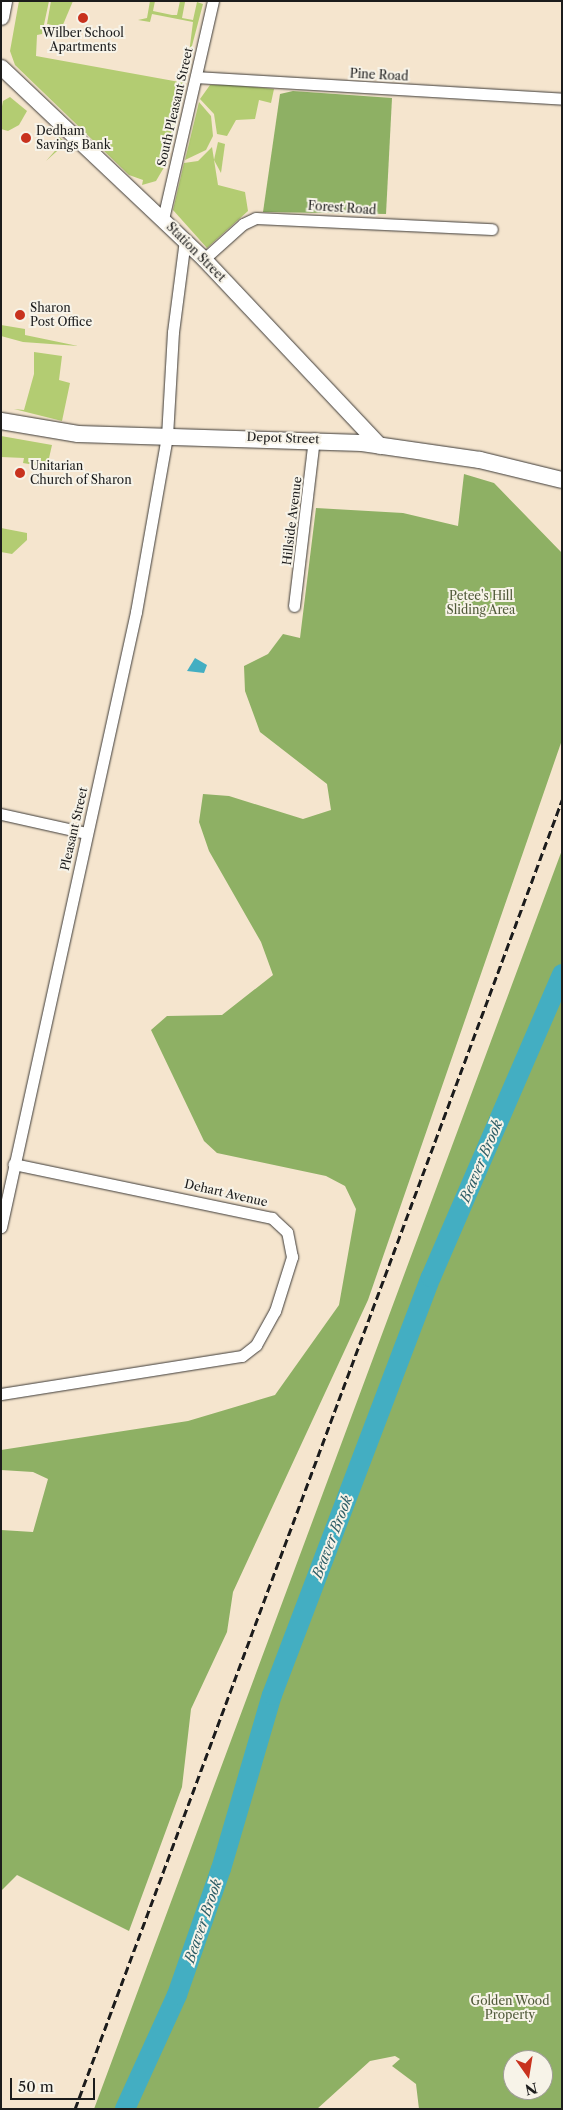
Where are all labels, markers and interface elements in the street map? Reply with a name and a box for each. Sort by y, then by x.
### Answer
marker: Wilber School Apartments [77,12,89,24]
place label: Wilber School Apartments [42,26,124,54]
street label: South Pleasant Street [154,46,196,168]
street label: Pine Road [349,66,409,84]
place label: Dedham Savings Bank [36,124,111,152]
marker: Dedham Savings Bank [20,132,32,144]
street label: Forest Road [307,198,377,218]
street label: Station Street [163,219,229,285]
place label: Sharon Post Office [30,301,92,329]
marker: Sharon Post Office [14,309,26,321]
street label: Depot Street [246,430,320,446]
place label: Unitarian Church of Sharon [30,459,132,487]
marker: Unitarian Church of Sharon [14,467,26,479]
street label: Hillside Avenue [279,476,305,566]
park label: Petee's Hill Sliding Area [446,589,516,617]
street label: Pleasant Street [57,786,91,872]
water label: Beaver Brook [456,1117,506,1205]
street label: Dehart Avenue [183,1176,269,1210]
water label: Beaver Brook [308,1493,356,1581]
water label: Beaver Brook [181,1877,225,1965]
park label: Golden Wood Property [470,1994,550,2022]
north arrow [503,2050,553,2100]
scale bar [12,2068,98,2100]
text: 50 m [18,2077,54,2096]
text: N [523,2079,539,2099]

